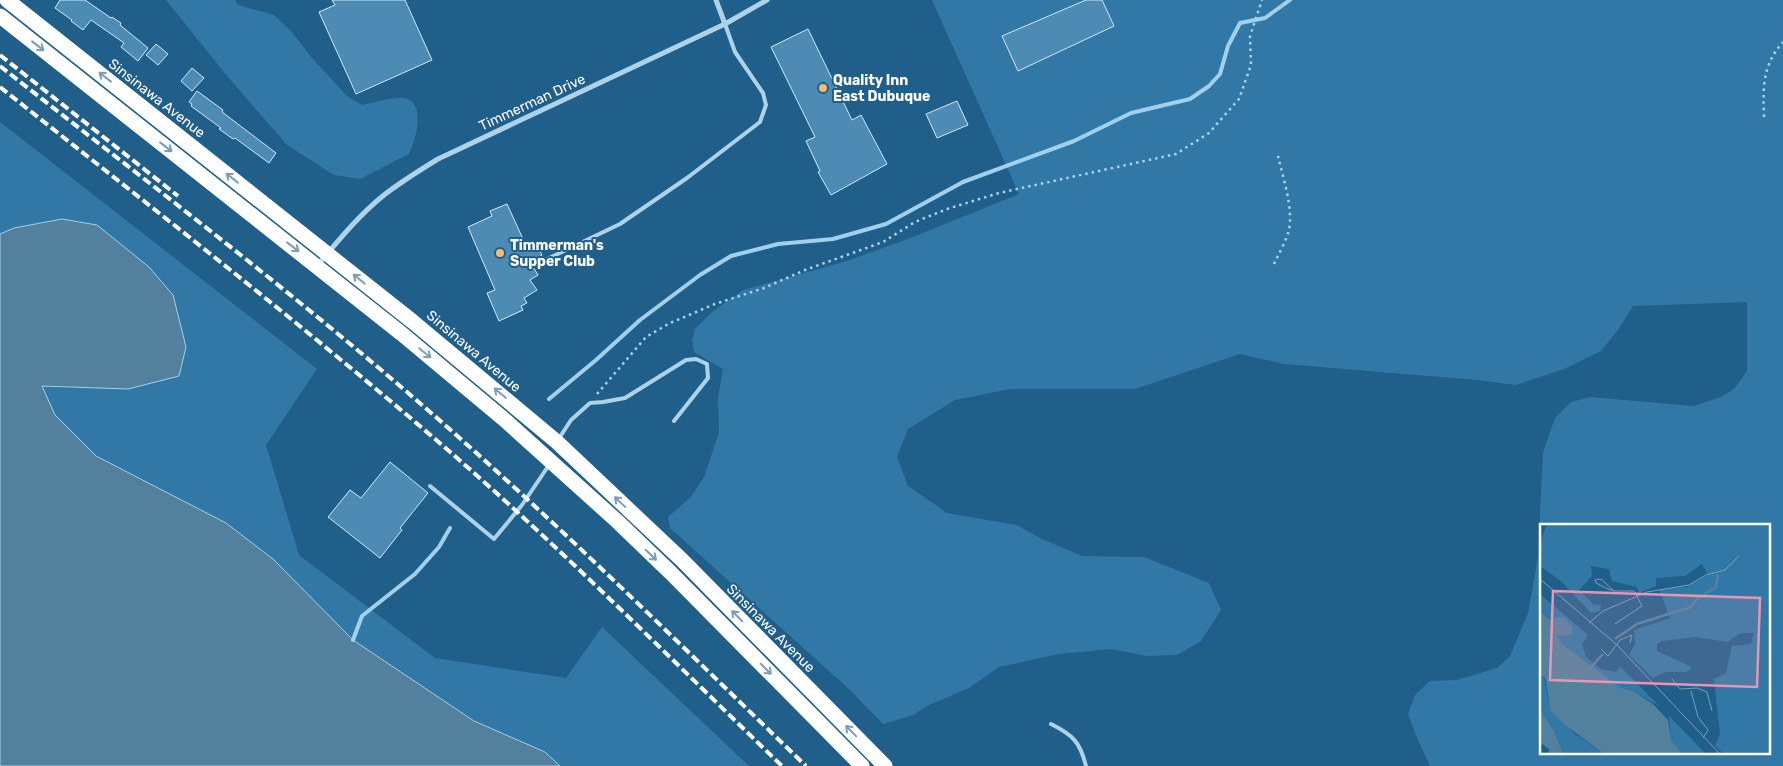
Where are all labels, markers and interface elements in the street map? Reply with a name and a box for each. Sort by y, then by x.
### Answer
one-way arrow [31,40,44,51]
street label: Sinsinawa Avenue [105,55,209,142]
street label: Timmerman Drive [476,70,588,135]
one-way arrow [98,72,112,82]
place label: Quality Inn East Dubuque [833,72,930,105]
marker: Quality Inn East Dubuque [817,82,829,94]
one-way arrow [159,141,172,152]
one-way arrow [226,172,239,183]
place label: Timmerman's Supper Club [510,237,604,270]
one-way arrow [286,242,299,253]
marker: Timmerman's Supper Club [494,247,506,259]
one-way arrow [353,273,366,284]
street label: Sinsinawa Avenue [423,307,525,396]
one-way arrow [419,348,432,359]
one-way arrow [493,388,506,399]
one-way arrow [614,496,627,508]
inset map [1540,524,1770,754]
one-way arrow [645,548,657,560]
street label: Sinsinawa Avenue [723,581,819,676]
one-way arrow [731,609,743,622]
one-way arrow [760,663,773,675]
one-way arrow [845,725,857,737]

